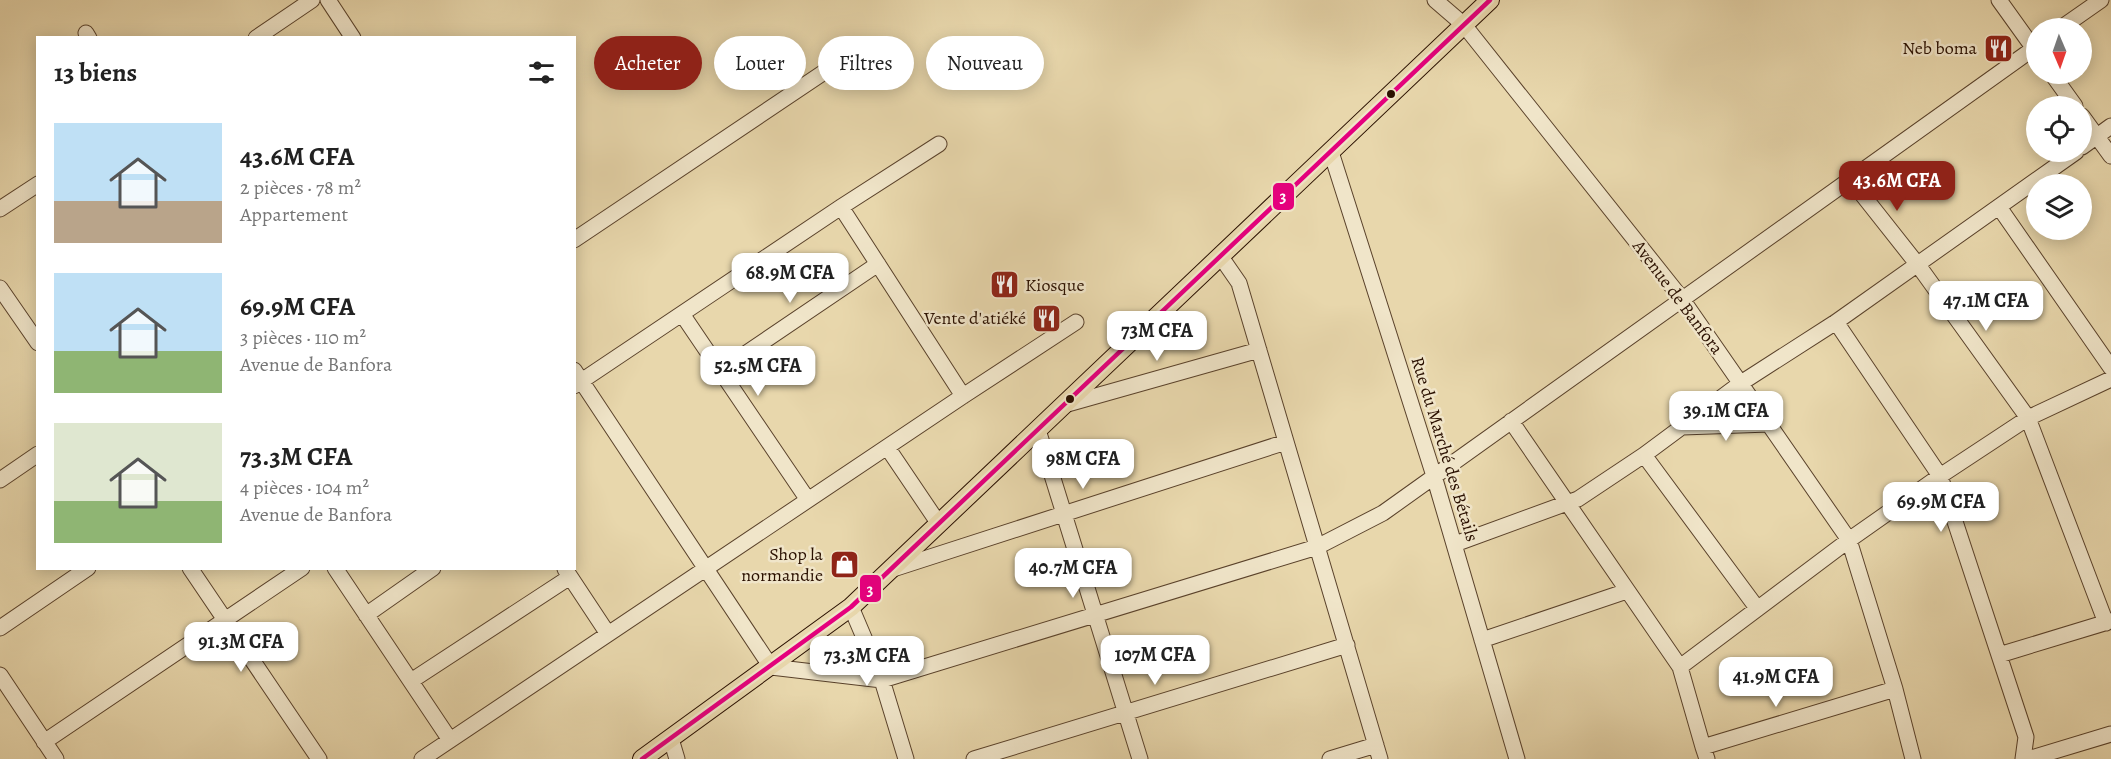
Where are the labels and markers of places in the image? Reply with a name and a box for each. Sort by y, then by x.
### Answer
restaurant icon: Neb boma [1982,32,2014,64]
place label: Neb boma [1902,36,1978,60]
unlabelled marker [1385,88,1397,100]
pin: 43.6M CFA [1828,161,1966,212]
pin: 68.9M CFA [721,253,859,304]
restaurant icon: Kiosque [988,269,1020,301]
place label: Kiosque [1025,273,1085,297]
pin: 47.1M CFA [1917,281,2055,332]
restaurant icon: Vente d'atiéké [1031,302,1063,334]
place label: Vente d'atiéké [923,306,1026,330]
pin: 73M CFA [1102,311,1212,362]
pin: 52.5M CFA [689,346,827,397]
pin: 39.1M CFA [1657,391,1795,442]
unlabelled marker [1064,393,1076,405]
pin: 98M CFA [1028,439,1138,490]
pin: 69.9M CFA [1872,482,2010,533]
place label: Shop la normandie [741,542,824,587]
shop icon: Shop la normandie [828,548,860,580]
pin: 40.7M CFA [1004,548,1142,599]
pin: 91.3M CFA [172,622,310,673]
pin: 107M CFA [1093,635,1217,686]
pin: 73.3M CFA [798,636,936,687]
pin: 41.9M CFA [1707,657,1845,708]

